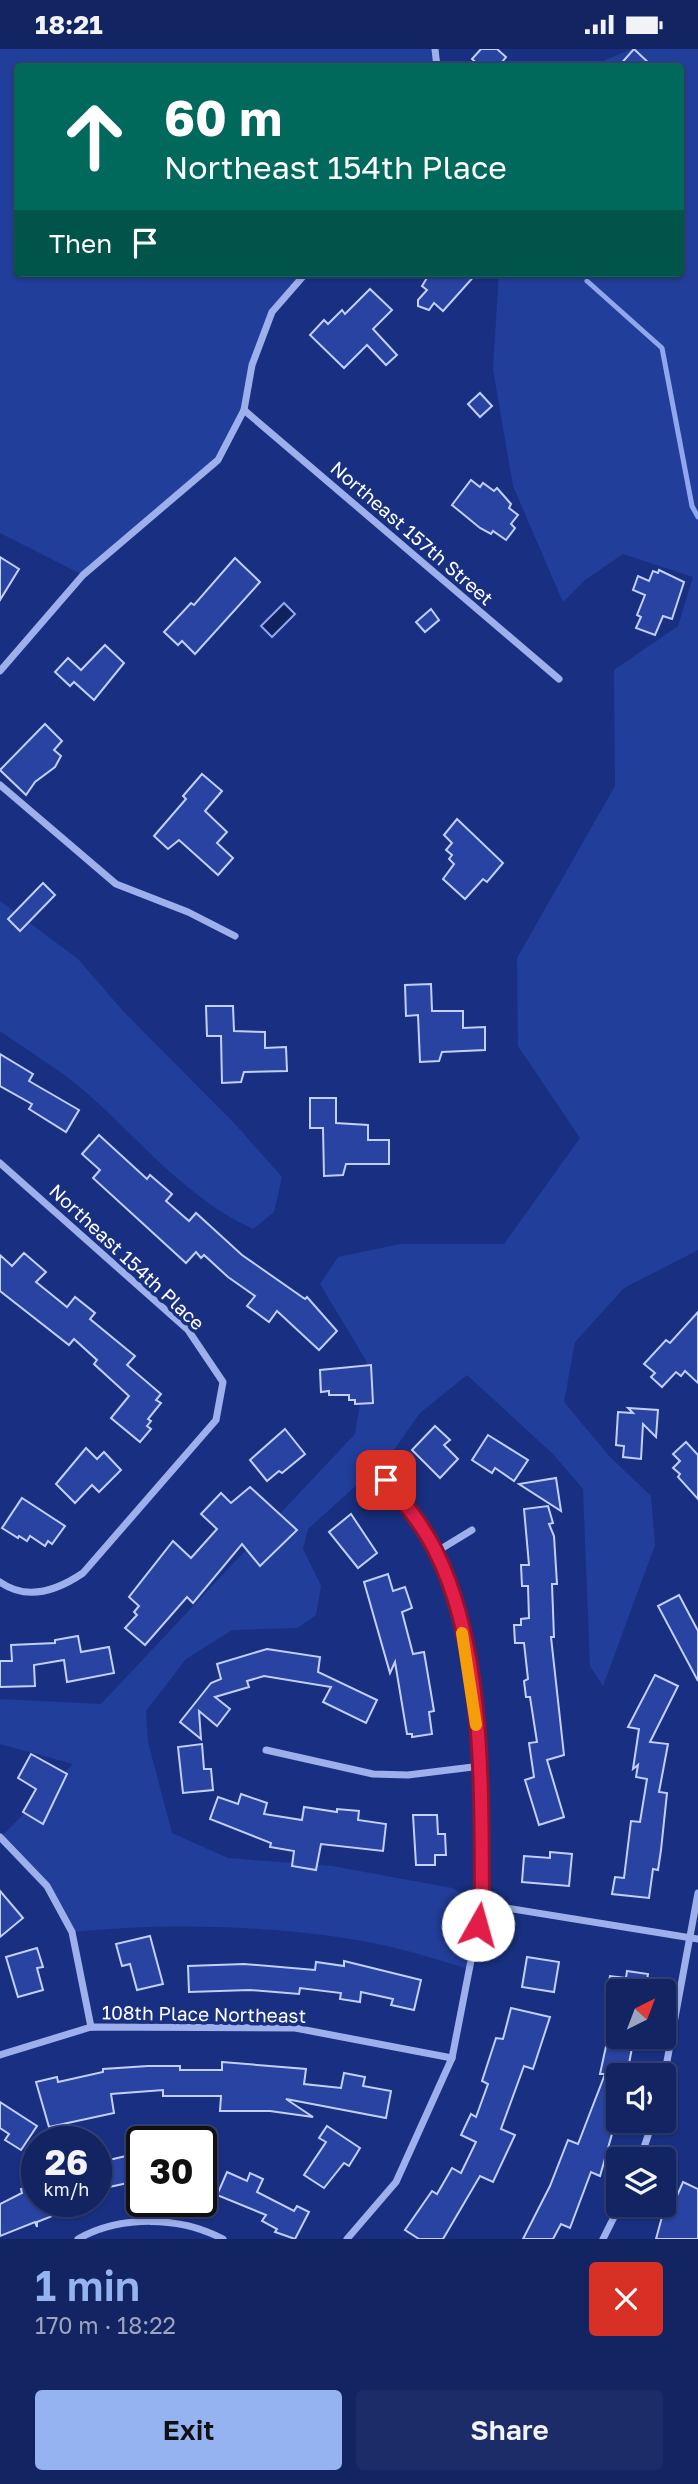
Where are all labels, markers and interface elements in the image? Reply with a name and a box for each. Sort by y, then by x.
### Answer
text: 18:21 [35,9,103,40]
text: 60 m [164,88,282,147]
icon: ahead [49,91,140,182]
text: Northeast 154th Place [164,148,507,186]
icon: arrive [126,224,164,262]
text: Then [49,228,112,259]
street label: Northeast 157th Street [326,456,498,609]
street label: Northeast 154th Place [45,1179,210,1334]
pin [356,1450,416,1510]
icon: arrive [367,1461,405,1499]
position arrow [441,1888,515,1962]
north arrow [606,1979,676,2049]
map controls [606,1979,676,2217]
street label: 108th Place Northeast [102,2000,306,2027]
button: sound [606,2063,676,2133]
speed limit sign: 30 [126,2126,217,2217]
text: 26 [45,2141,88,2183]
button: layers [606,2147,676,2217]
text: km/h [44,2178,89,2200]
text: 1 min [35,2260,140,2310]
button: close [589,2262,663,2336]
text: 170 m · 18:22 [35,2311,176,2339]
button: Exit [35,2390,342,2470]
button: Share [356,2390,663,2470]

